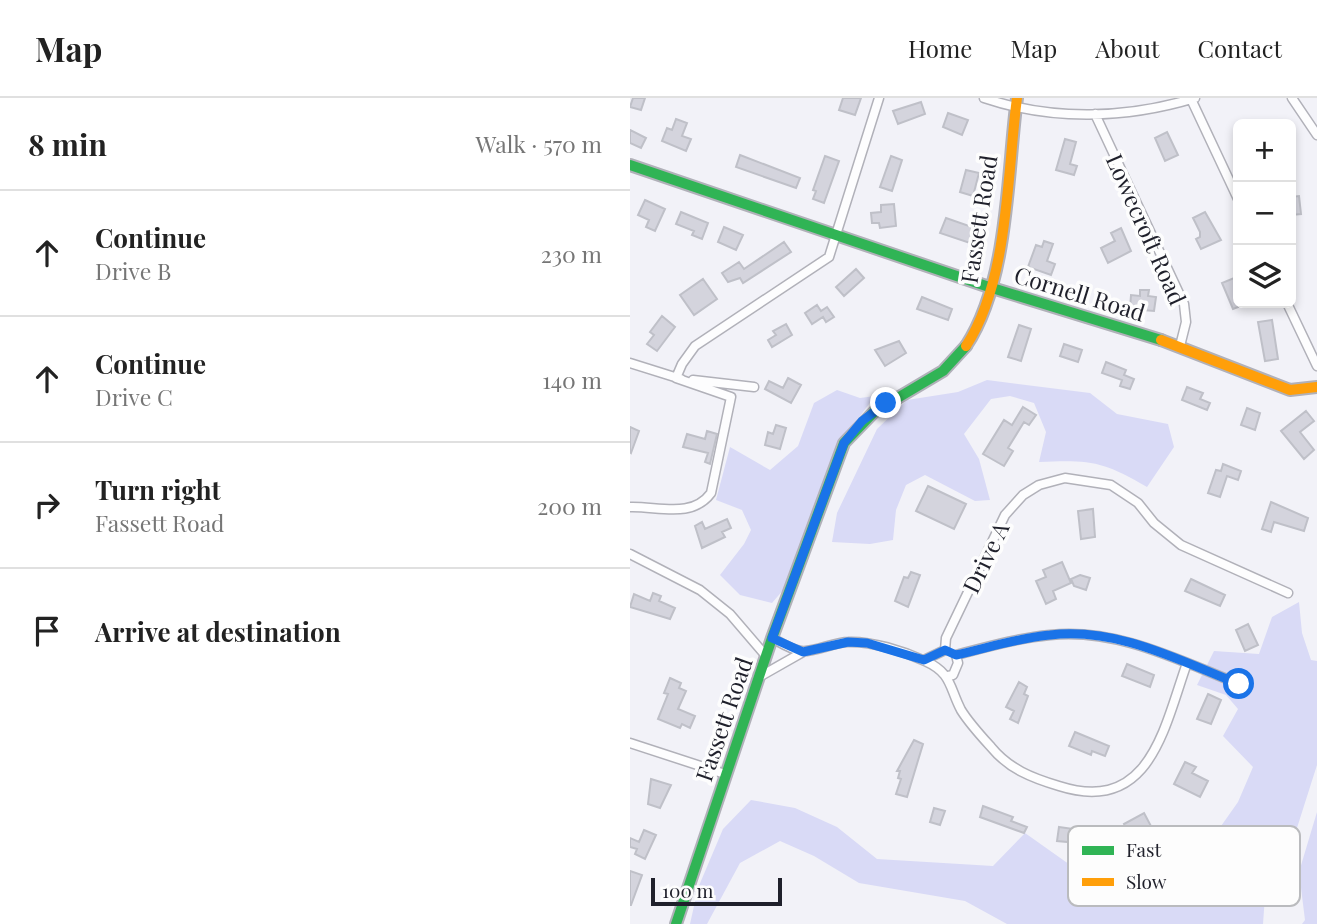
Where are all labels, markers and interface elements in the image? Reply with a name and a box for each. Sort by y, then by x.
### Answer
text: Map [35,26,102,70]
text: Home [908,32,972,64]
text: Map [1010,32,1057,64]
text: About [1095,32,1159,64]
text: Contact [1197,32,1282,64]
map controls [1233,119,1296,308]
button: + [1233,119,1296,182]
text: 8 min [28,124,107,164]
text: Walk · 570 m [476,128,602,159]
street label: Lowecroft Road [1100,149,1194,309]
street label: Fassett Road [953,153,1003,285]
button: − [1233,182,1296,245]
text: Continue [95,220,206,255]
icon: ahead [28,234,66,272]
text: 230 m [541,238,602,269]
button: layers [1233,245,1296,308]
text: Drive B [95,255,171,286]
street label: Cornell Road [1011,258,1149,328]
text: Continue [95,346,206,381]
icon: ahead [28,360,66,398]
text: 140 m [542,364,602,395]
text: Drive C [95,381,173,412]
route end [870,387,901,418]
text: Turn right [95,472,221,507]
icon: right [28,486,66,524]
text: 200 m [537,490,602,521]
text: Fassett Road [95,507,224,538]
street label: Drive A [954,516,1016,598]
icon: arrive [28,612,66,650]
text: Arrive at destination [95,614,341,649]
street label: Fassett Road [687,653,759,785]
route start [1223,668,1254,699]
legend [1068,826,1300,906]
text: Fast [1126,836,1162,862]
text: Slow [1126,868,1167,894]
scale bar [651,875,782,907]
text: 100 m [662,877,713,903]

